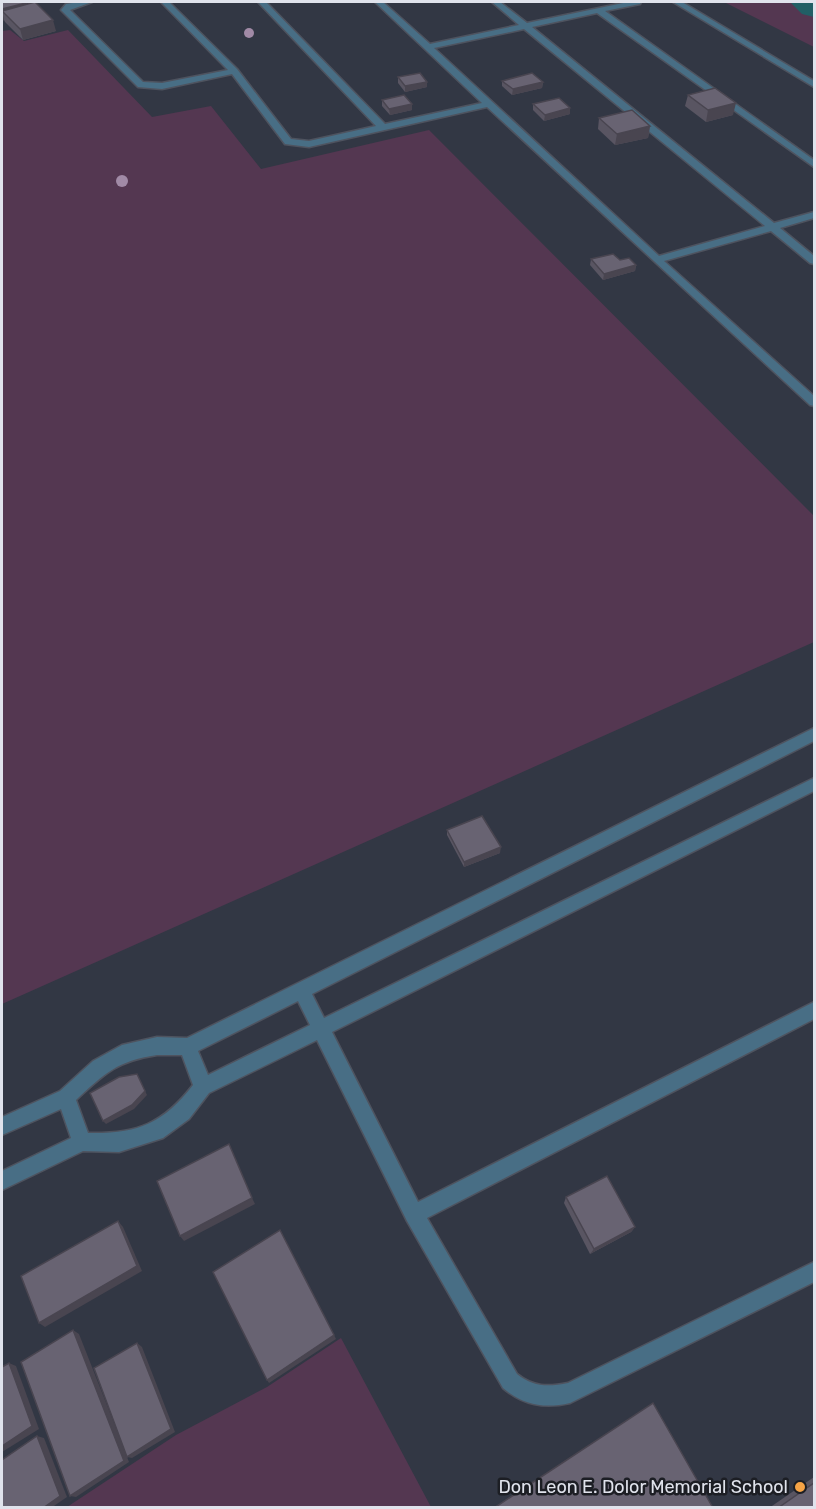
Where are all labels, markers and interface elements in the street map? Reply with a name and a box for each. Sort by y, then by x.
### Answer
place label: Don Leon E. Dolor Memorial School [498,1476,788,1498]
marker: Don Leon E. Dolor Memorial School [793,1480,807,1494]

